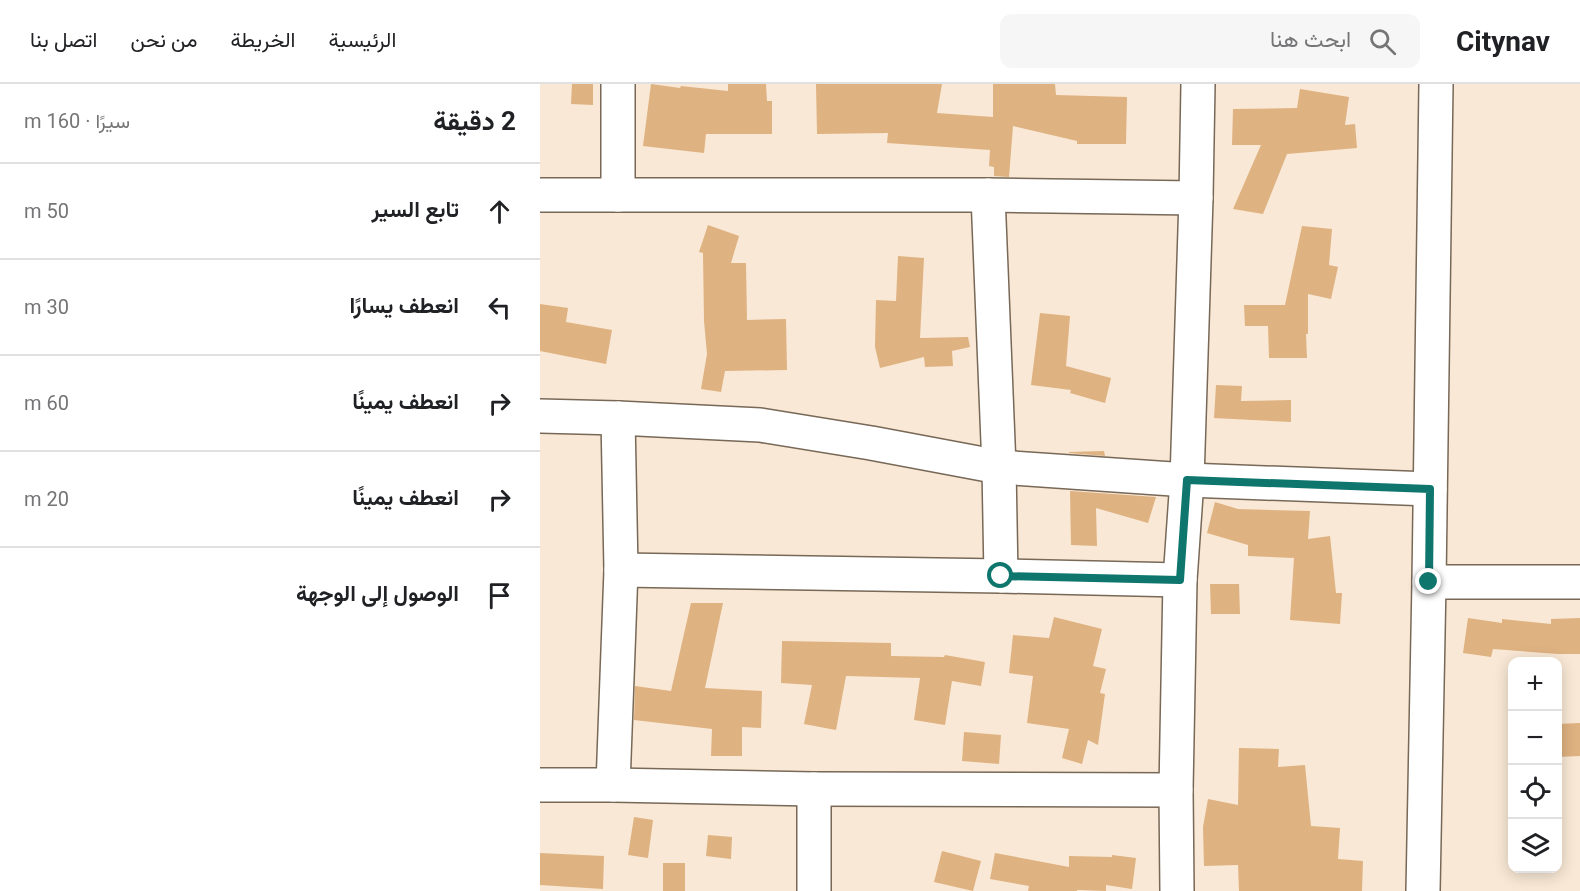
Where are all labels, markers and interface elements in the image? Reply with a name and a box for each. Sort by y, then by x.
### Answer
search box [1000,14,1420,68]
icon: search [1366,25,1399,58]
text: Citynav [1456,25,1550,58]
text: ابحث هنا [1270,27,1351,52]
text: اتصل بنا [30,28,97,52]
text: من نحن [130,28,197,52]
text: الخريطة [230,28,295,52]
text: الرئيسية [328,28,396,52]
text: 2 دقيقة [433,106,516,136]
text: سيرًا · 160 m [24,109,130,133]
icon: ahead [483,195,516,228]
text: تابع السير [371,197,459,222]
text: 50 m [24,199,69,223]
icon: left [483,291,516,324]
text: انعطف يسارًا [349,293,459,318]
text: 30 m [24,295,69,319]
icon: right [483,387,516,420]
text: انعطف يمينًا [352,389,459,414]
text: 60 m [24,391,69,415]
icon: right [483,483,516,516]
text: انعطف يمينًا [352,485,459,510]
text: 20 m [24,487,69,511]
route start [987,562,1013,588]
route end [1415,568,1441,594]
icon: arrive [483,579,516,612]
text: الوصول إلى الوجهة [296,581,459,606]
map controls [1508,657,1562,873]
button: + [1508,657,1562,711]
button: − [1508,711,1562,765]
button: locate [1508,765,1562,819]
button: layers [1508,819,1562,873]

